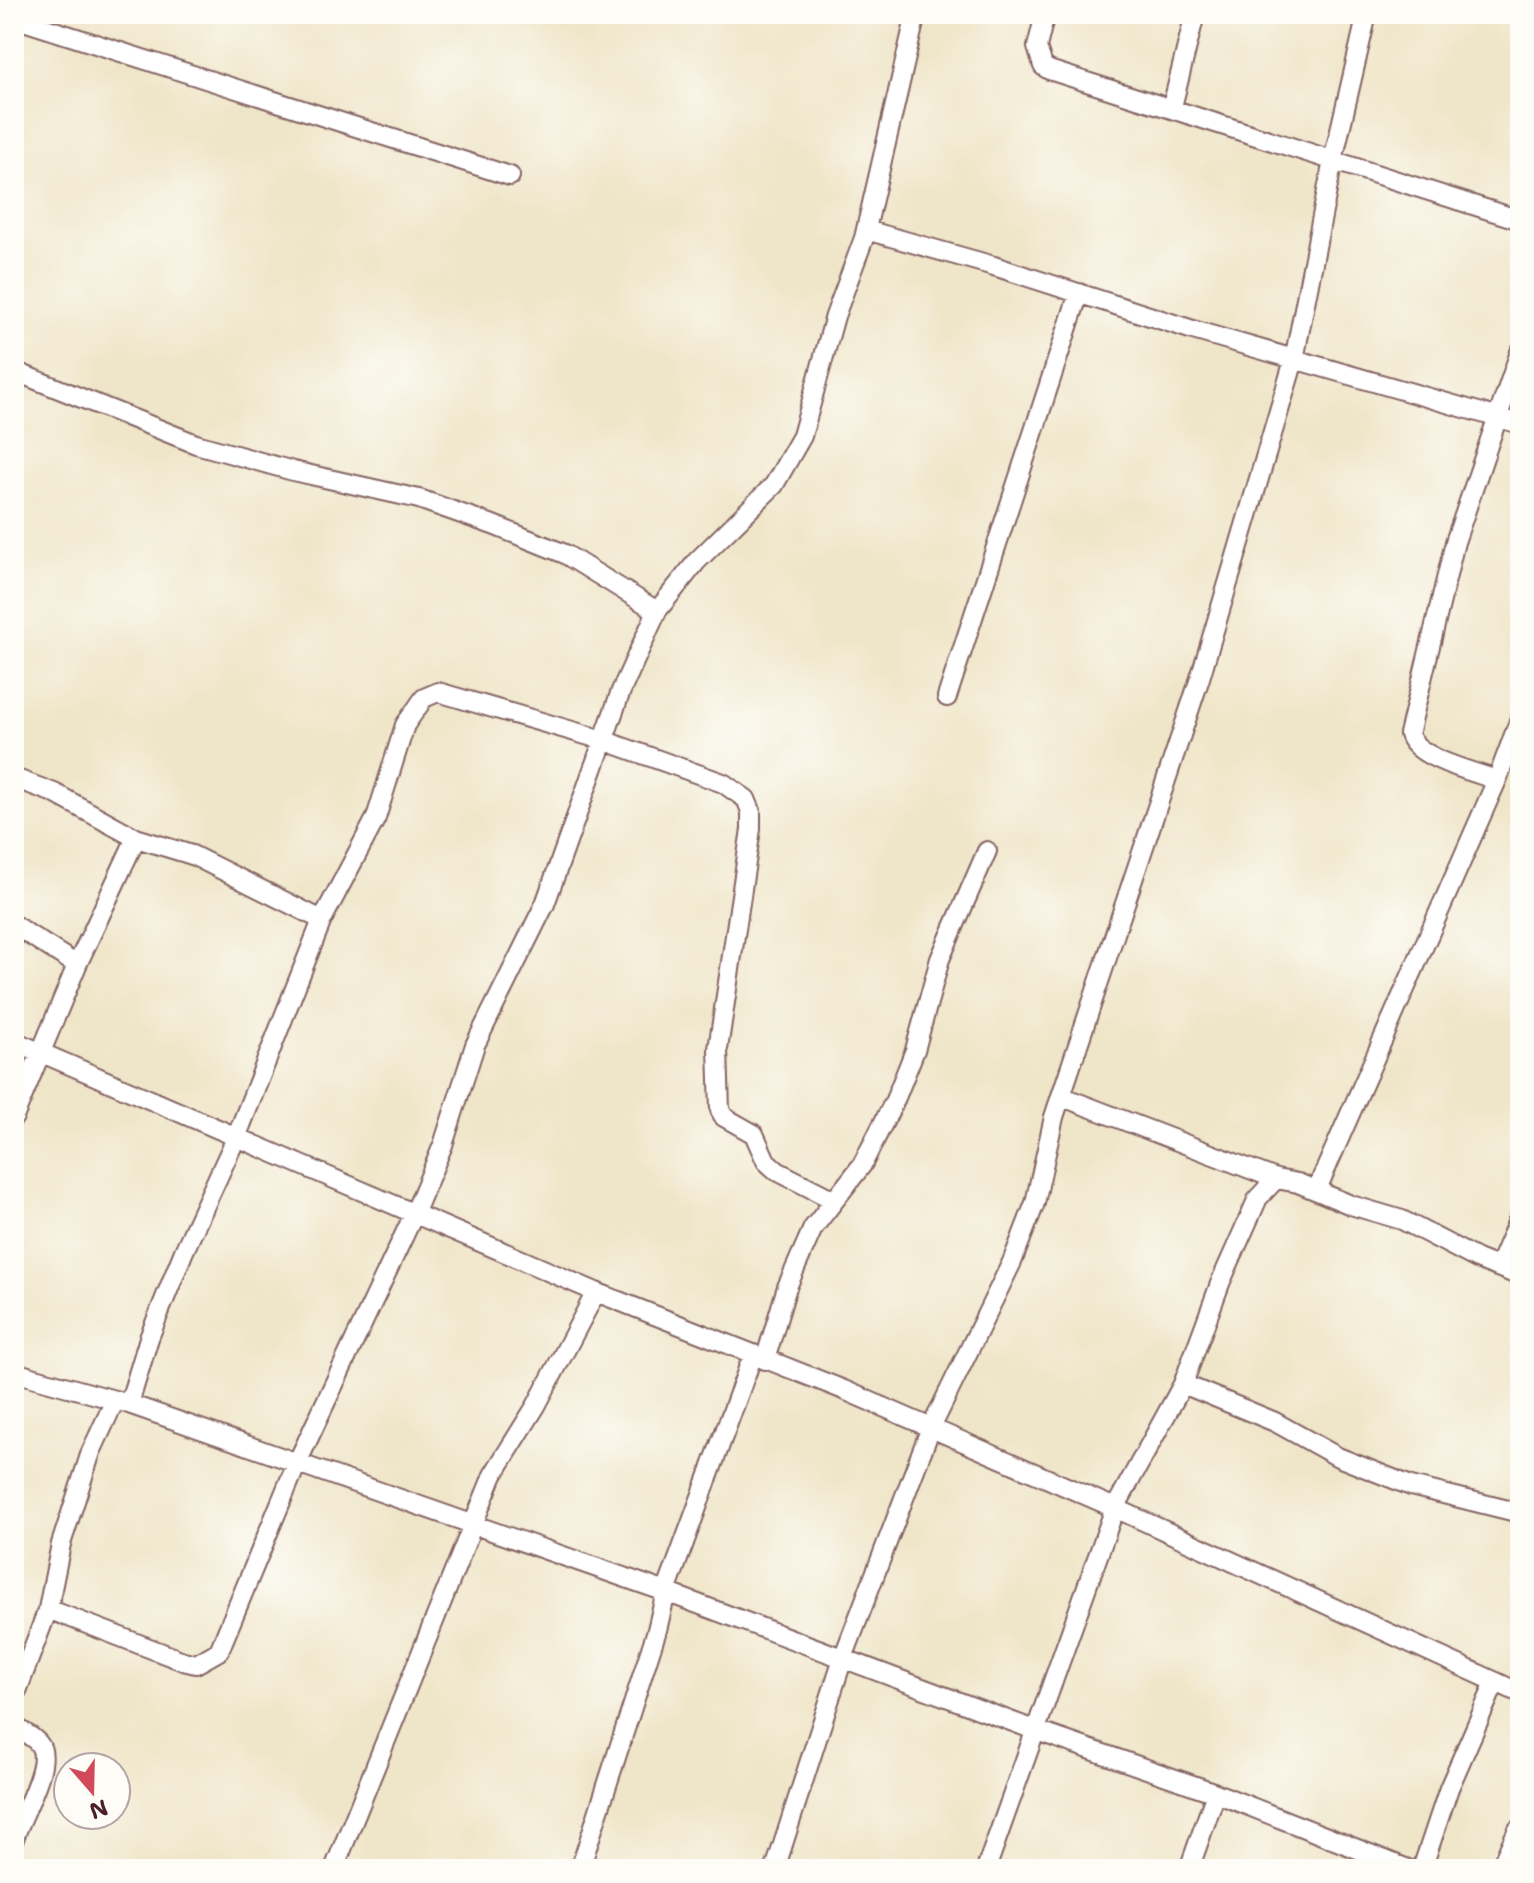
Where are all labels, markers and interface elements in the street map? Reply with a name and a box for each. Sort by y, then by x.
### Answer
north arrow [52,1751,132,1831]
text: N [86,1793,112,1826]

